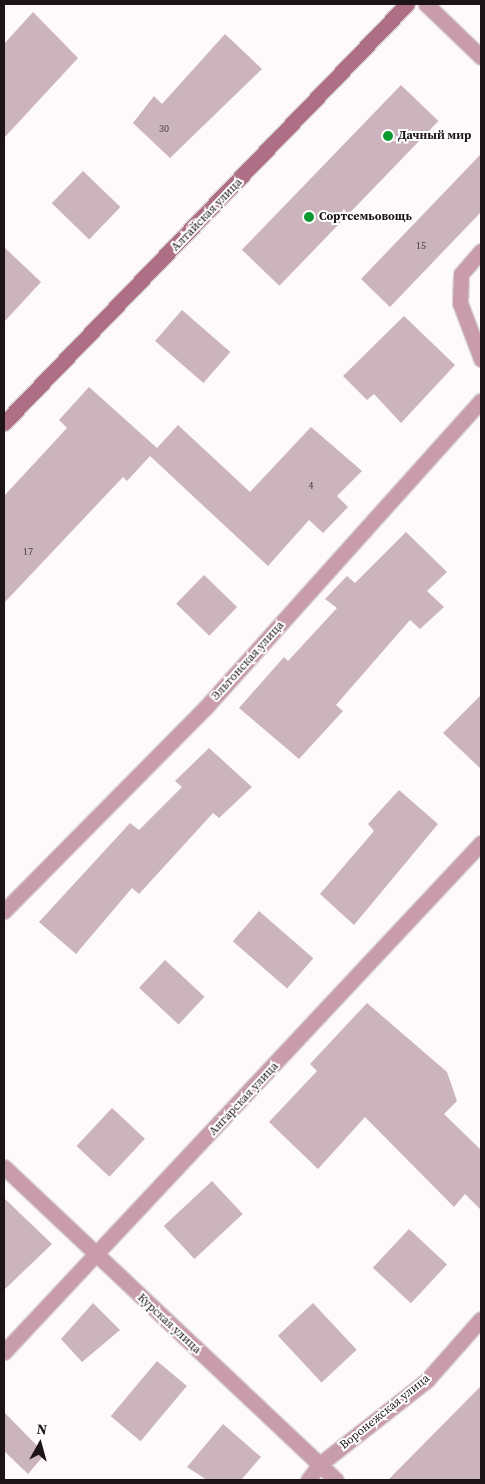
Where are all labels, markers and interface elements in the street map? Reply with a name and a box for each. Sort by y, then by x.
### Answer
house number: 30 [159,123,169,135]
place label: Дачный мир [398,129,471,143]
marker: Дачный мир [382,130,394,142]
street label: Алтайская улица [168,175,246,255]
place label: Сортсемьовощь [319,210,412,224]
marker: Сортсемьовощь [303,211,315,223]
house number: 15 [416,240,426,252]
house number: 4 [309,480,313,492]
house number: 17 [23,546,33,558]
street label: Эльтонская улица [209,619,287,703]
street label: Ангарская улица [206,1059,282,1139]
street label: Курская улица [134,1291,204,1357]
street label: Воронежская улица [337,1371,433,1453]
north arrow [15,1419,65,1469]
text: N [36,1419,48,1440]

